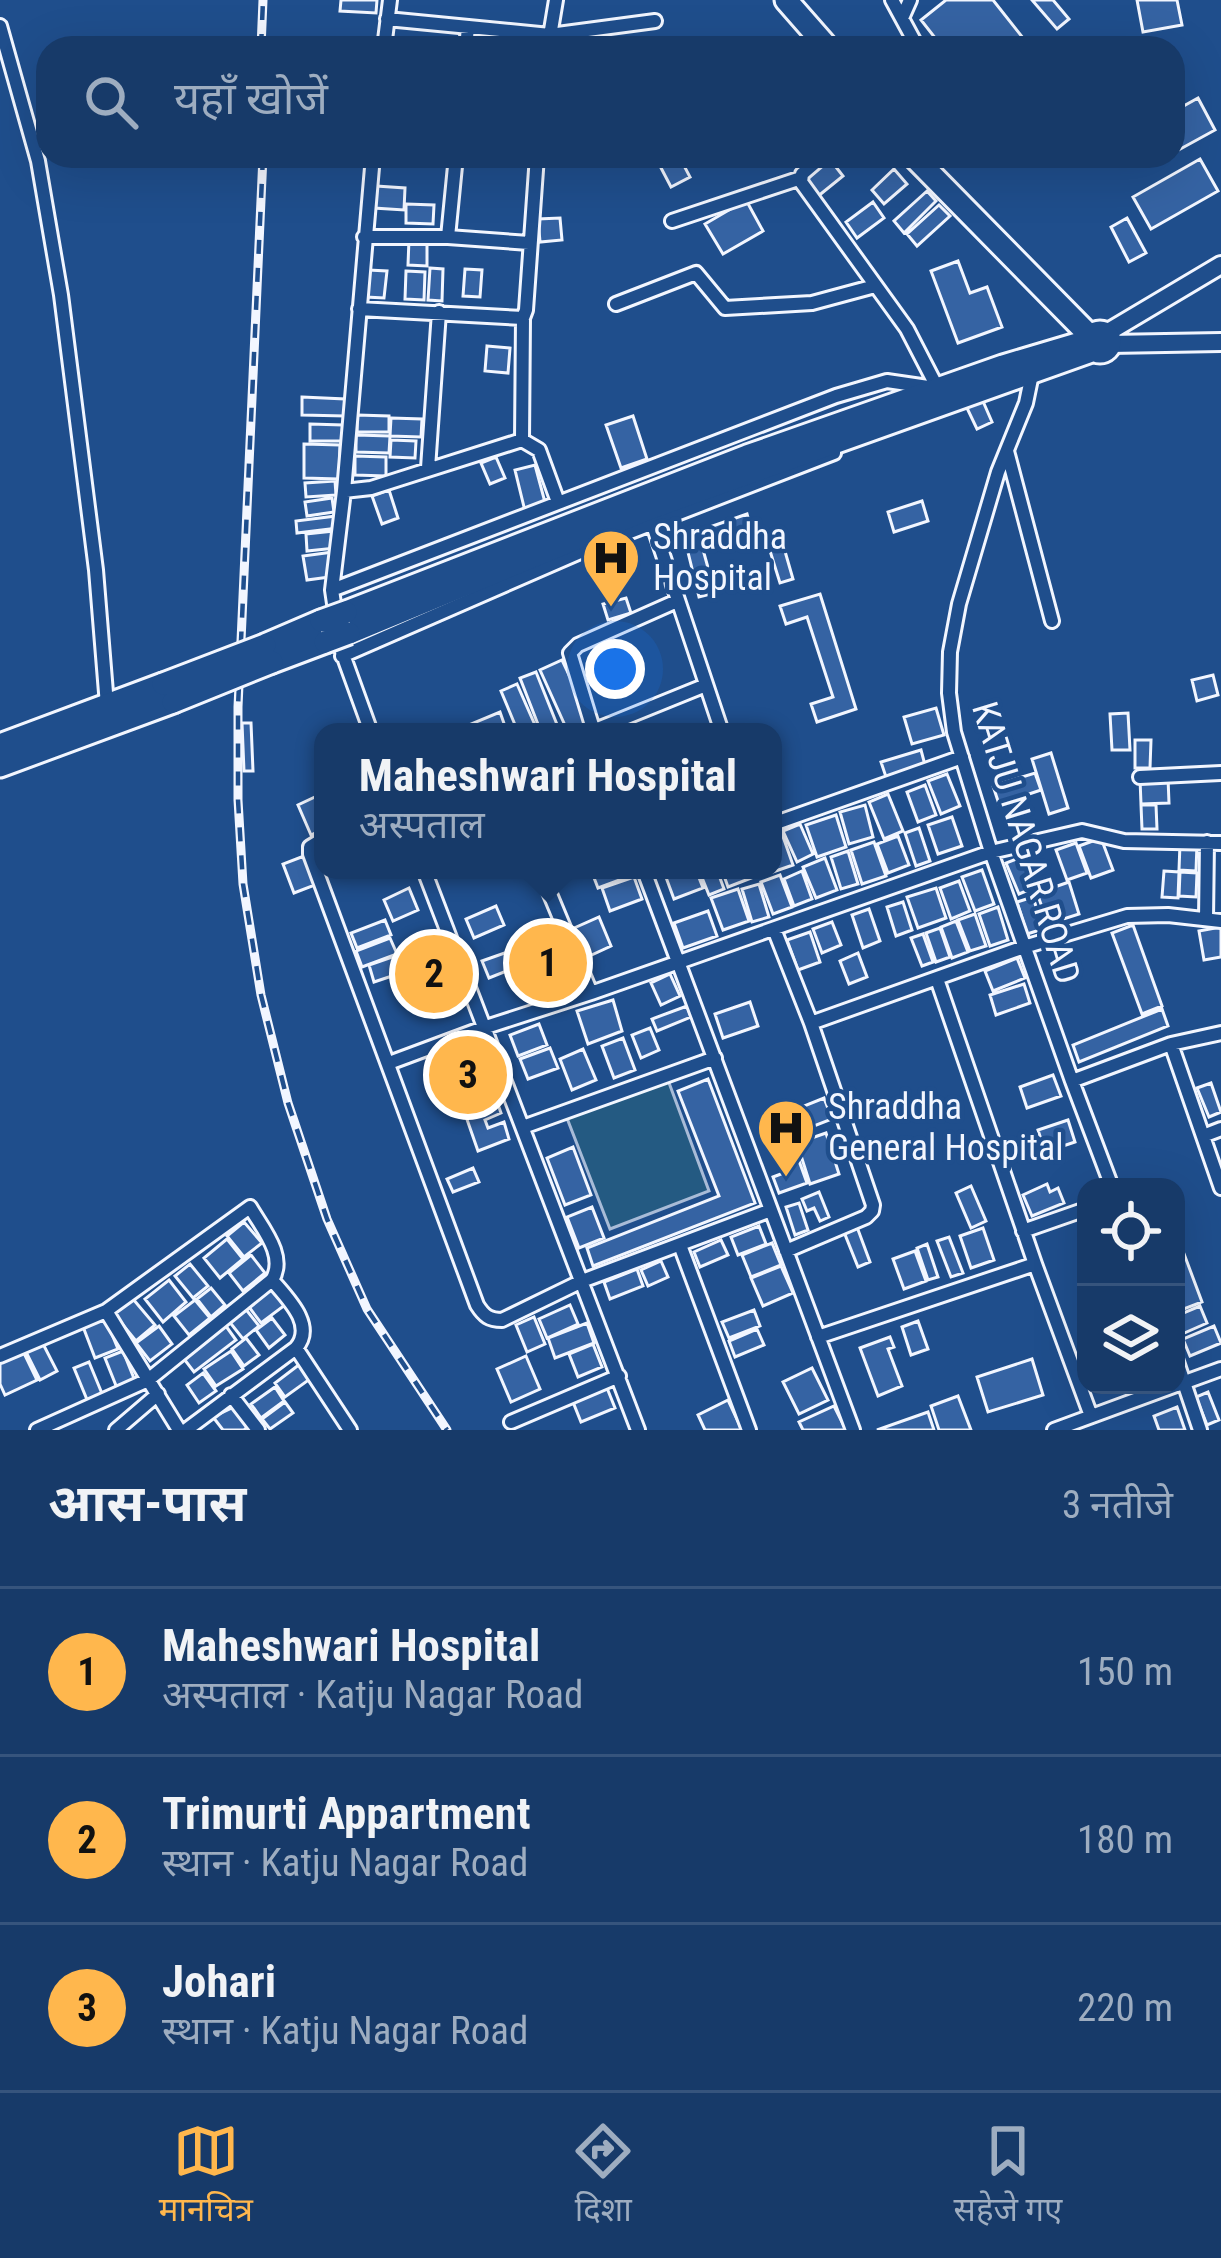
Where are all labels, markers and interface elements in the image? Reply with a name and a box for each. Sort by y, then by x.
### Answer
search box [36,36,1185,168]
icon: search [78,69,144,135]
text: यहाँ खोजें [174,72,328,125]
place label: Shraddha Hospital [653,516,787,599]
hospital icon: Shraddha Hospital [580,527,642,609]
your location [585,639,645,699]
street label: KATJU NAGAR ROAD [963,697,1089,989]
popup [314,723,782,879]
text: Maheshwari Hospital [359,749,737,802]
text: अस्पताल [359,802,485,848]
pin: 1 [509,918,587,1008]
pin: 2 [395,929,473,1019]
pin: 3 [429,1030,507,1120]
place label: Shraddha General Hospital [828,1086,1063,1169]
hospital icon: Shraddha General Hospital [755,1097,817,1179]
map controls [1077,1178,1185,1394]
button: locate [1077,1178,1185,1286]
button: layers [1077,1286,1185,1394]
text: आस-पास [48,1474,246,1533]
text: 3 नतीजे [1062,1482,1173,1528]
text: Maheshwari Hospital [162,1619,540,1672]
text: 1 [77,1649,97,1695]
text: 150 m [1077,1649,1173,1695]
text: अस्पताल · Katju Nagar Road [162,1672,583,1718]
text: Trimurti Appartment [162,1787,530,1840]
text: 2 [77,1817,97,1863]
text: 180 m [1077,1817,1173,1863]
text: स्थान · Katju Nagar Road [162,1840,528,1886]
text: Johari [162,1955,276,2008]
text: 3 [77,1985,97,2031]
text: 220 m [1077,1985,1173,2031]
text: स्थान · Katju Nagar Road [162,2008,528,2054]
tab: मानचित्र [159,2118,253,2234]
tab: दिशा [570,2118,636,2234]
tab: सहेजे गए [954,2118,1062,2234]

